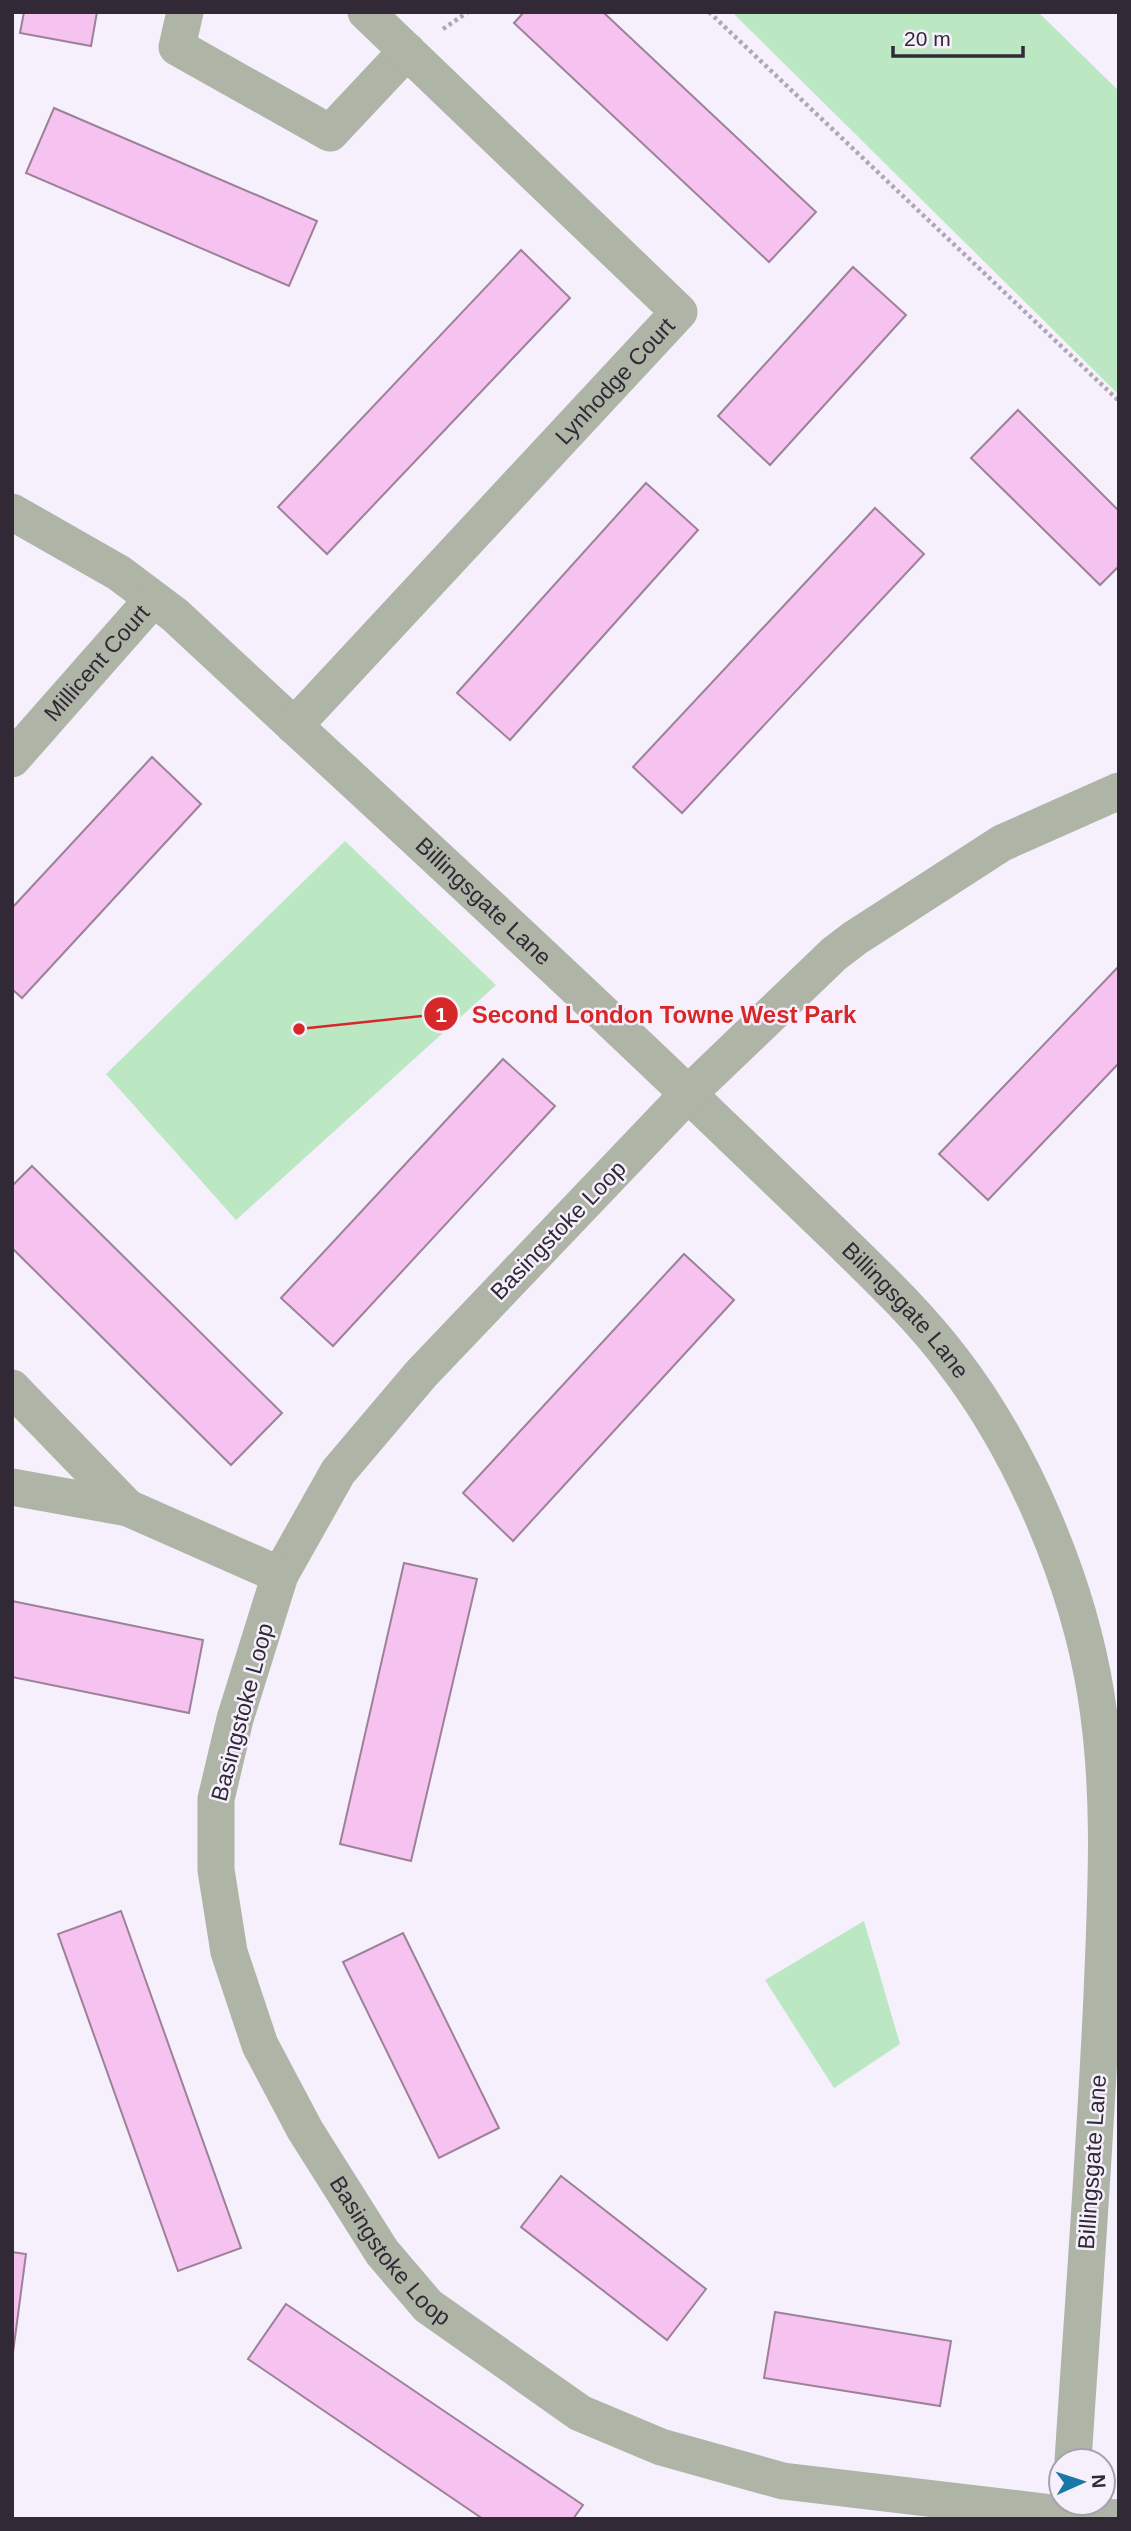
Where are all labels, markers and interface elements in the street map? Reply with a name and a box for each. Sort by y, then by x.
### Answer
scale bar [893,14,1023,58]
text: 20 m [904,27,951,50]
street label: Lynhodge Court [550,312,680,450]
street label: Millicent Court [39,599,155,726]
street label: Billingsgate Lane [411,832,557,970]
callout: Second London Towne West Park [423,992,871,1037]
text: Second London Towne West Park [472,1001,857,1028]
text: 1 [435,1003,447,1026]
street label: Basingstoke Loop [485,1155,631,1305]
street label: Billingsgate Lane [837,1237,974,1383]
street label: Basingstoke Loop [206,1620,278,1804]
street label: Billingsgate Lane [1073,2074,1111,2250]
street label: Basingstoke Loop [324,2171,456,2331]
north arrow [1047,2447,1117,2517]
text: N [1088,2474,1109,2489]

